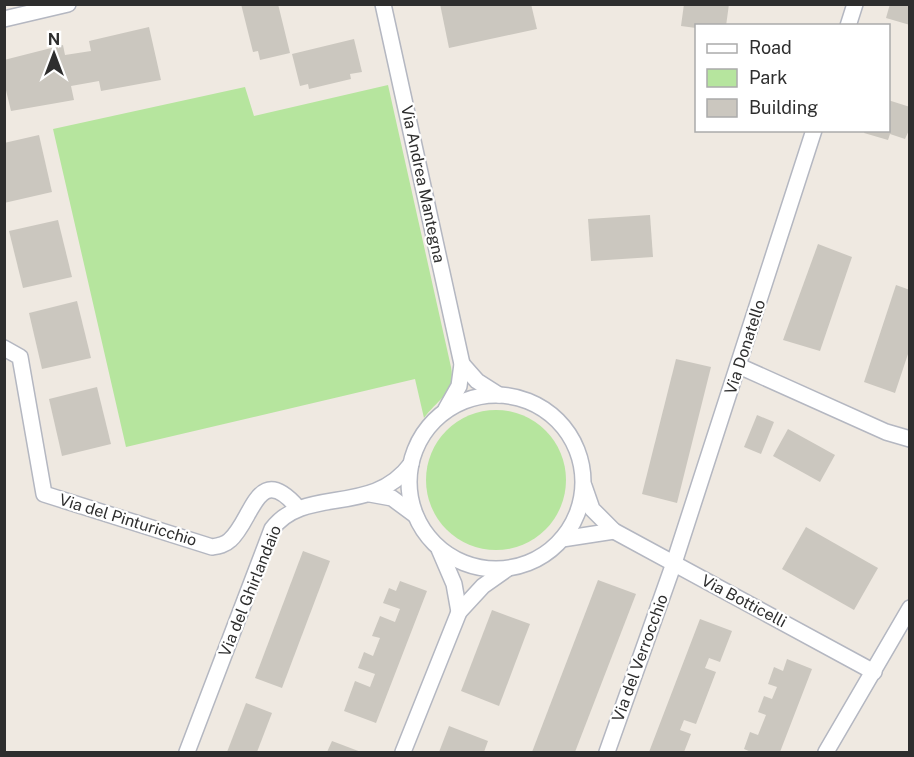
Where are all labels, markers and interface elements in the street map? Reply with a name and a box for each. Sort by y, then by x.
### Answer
north arrow [24,24,84,84]
legend [695,24,890,132]
text: N [48,30,60,49]
text: Road [749,37,792,58]
text: Park [749,67,787,88]
text: Building [749,97,818,118]
street label: Via Andrea Mantegna [397,104,449,264]
street label: Via Donatello [721,297,769,397]
street label: Via del Pinturicchio [57,490,199,550]
street label: Via del Ghirlandaio [215,522,285,660]
street label: Via Botticelli [698,571,790,631]
street label: Via del Verrocchio [608,592,672,724]

